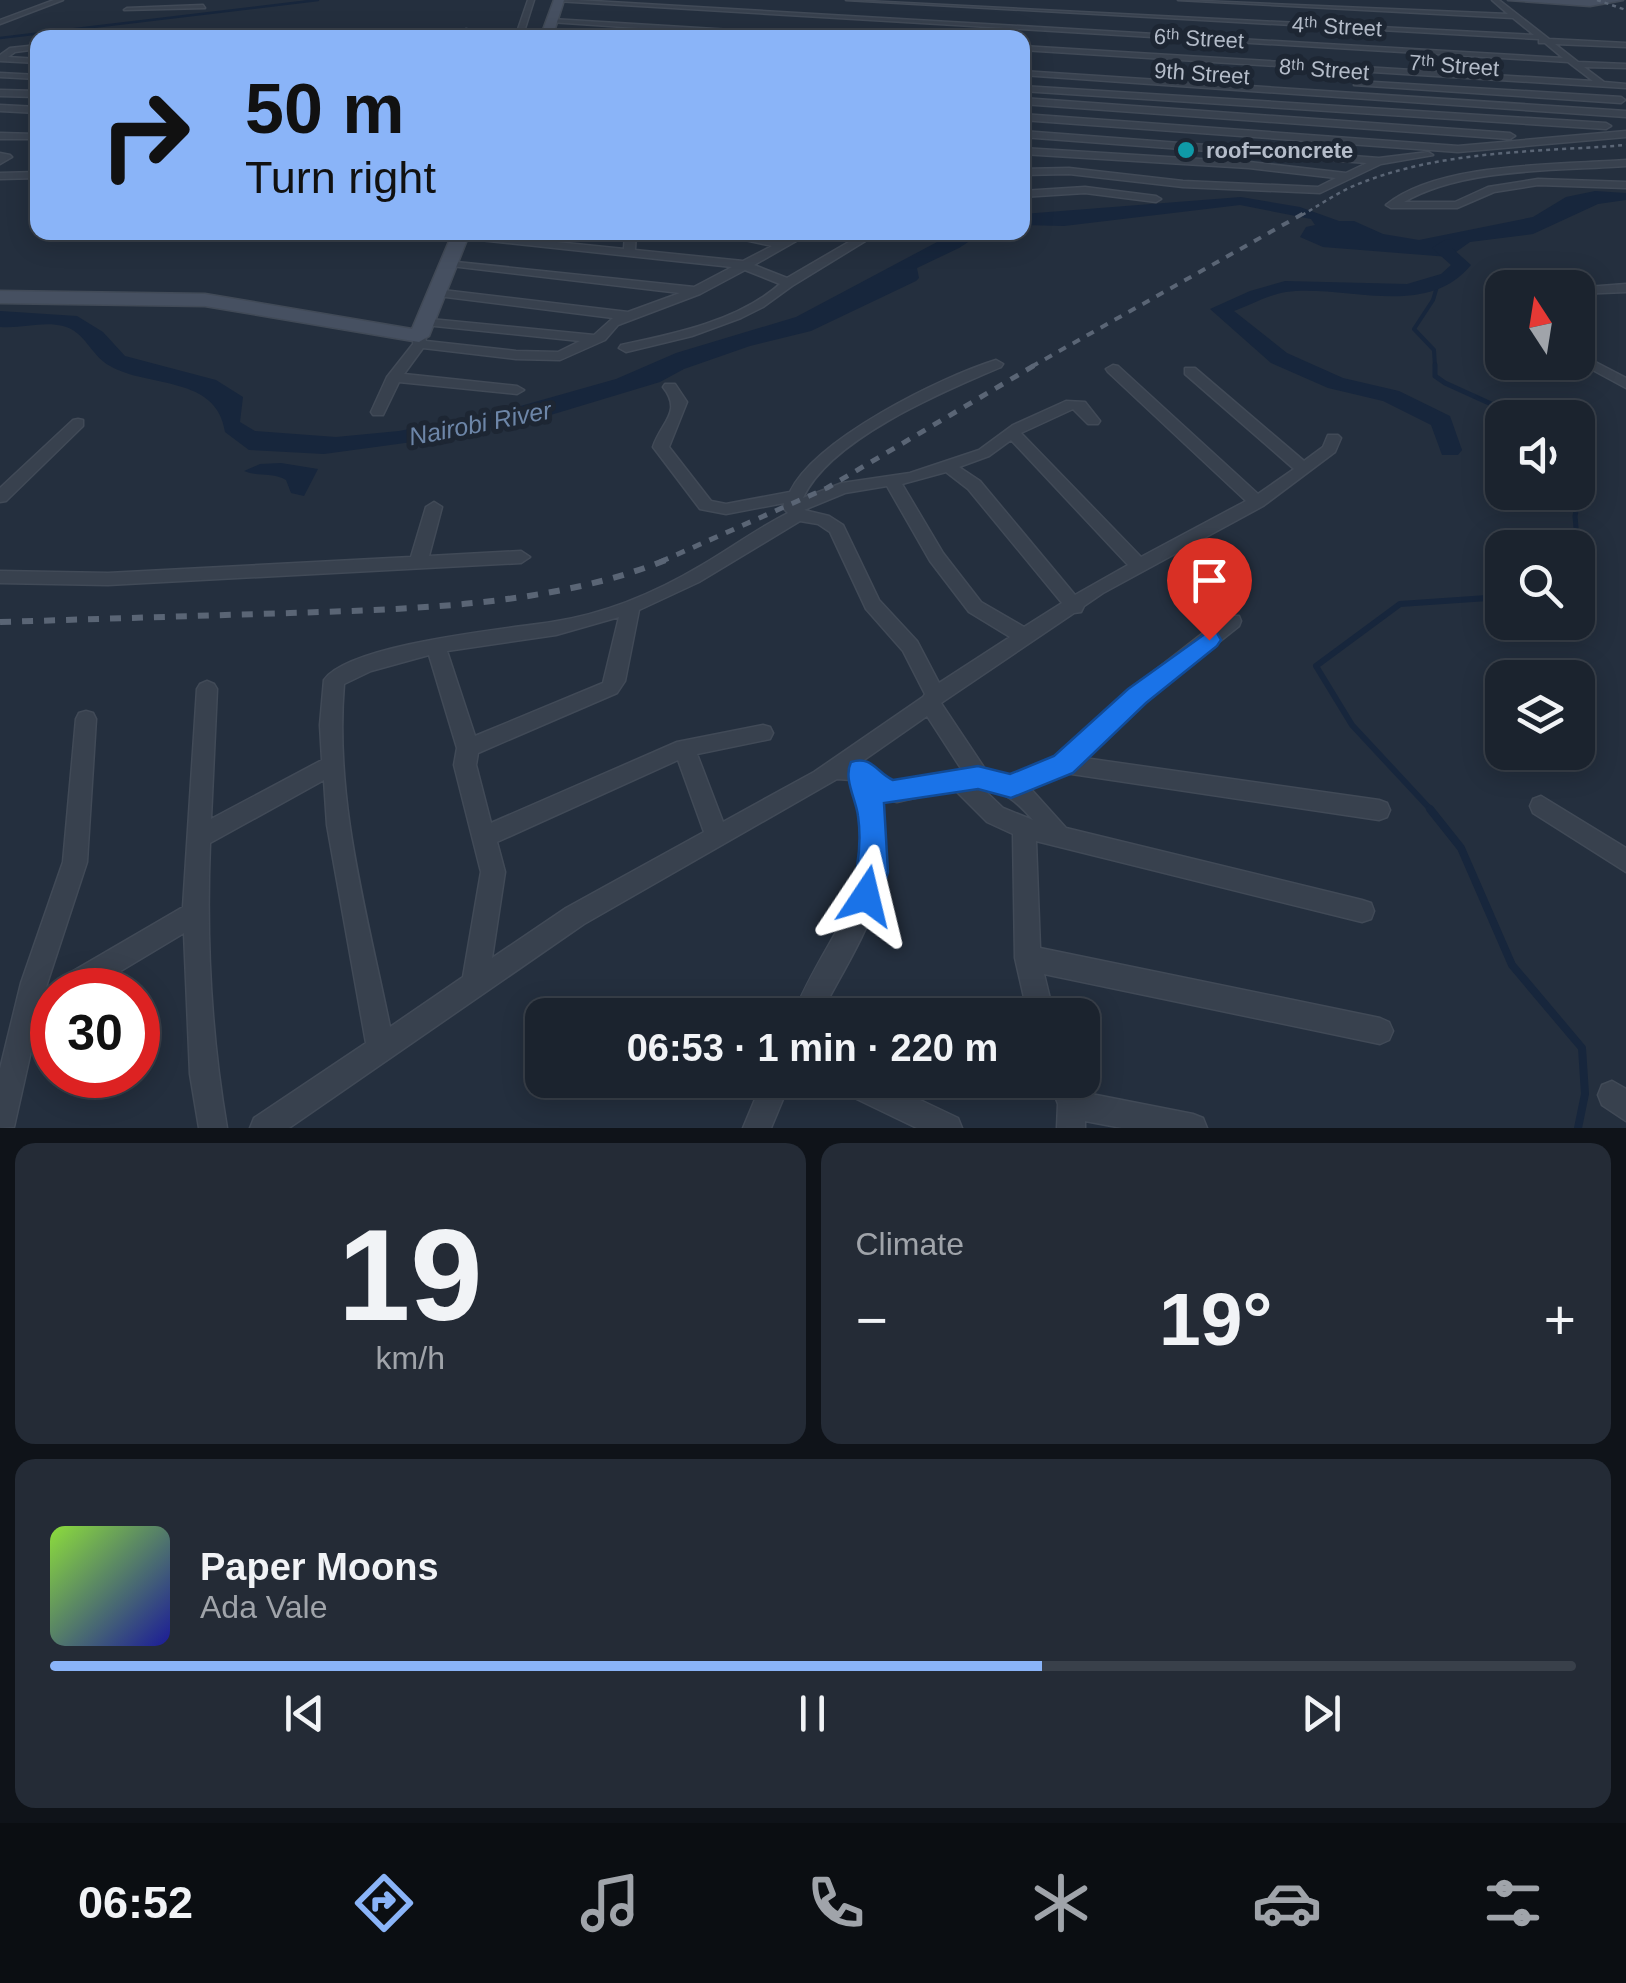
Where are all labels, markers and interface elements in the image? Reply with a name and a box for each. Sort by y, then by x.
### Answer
street label: 4ᵗʰ Street [1291,12,1383,41]
street label: 6ᵗʰ Street [1153,24,1245,53]
street label: 7ᵗʰ Street [1408,50,1500,81]
street label: 8ᵗʰ Street [1278,54,1370,85]
street label: 9th Street [1154,58,1250,89]
icon: right [80,70,210,200]
text: 50 m [245,70,405,148]
place label: roof=concrete [1206,138,1353,163]
marker: roof=concrete [1175,139,1197,161]
text: Turn right [245,152,436,203]
north arrow [1485,270,1595,380]
map controls [1485,270,1595,770]
water label: Nairobi River [406,395,555,451]
button: sound [1485,400,1595,510]
button: search [1485,530,1595,640]
pin [1167,538,1252,641]
icon: arrive [1182,553,1237,608]
button: layers [1485,660,1595,770]
position arrow [814,844,918,948]
speed limit sign: 30 [30,968,160,1098]
text: 06:53 · 1 min · 220 m [627,1027,998,1069]
text: 19 [338,1202,483,1348]
text: Climate [856,1226,964,1262]
text: 19° [1159,1277,1272,1361]
text: − [856,1289,888,1351]
text: + [1544,1289,1576,1351]
text: km/h [376,1340,445,1376]
text: Paper Moons [200,1546,439,1588]
text: Ada Vale [200,1589,328,1625]
icon: previous [277,1686,332,1741]
icon: pause [785,1686,840,1741]
icon: next [1294,1686,1349,1741]
icon: directions [349,1868,419,1938]
icon: music [575,1868,645,1938]
icon: phone [801,1868,871,1938]
icon: climate [1026,1868,1096,1938]
icon: car [1252,1868,1322,1938]
icon: filters [1478,1868,1548,1938]
text: 06:52 [78,1877,193,1928]

